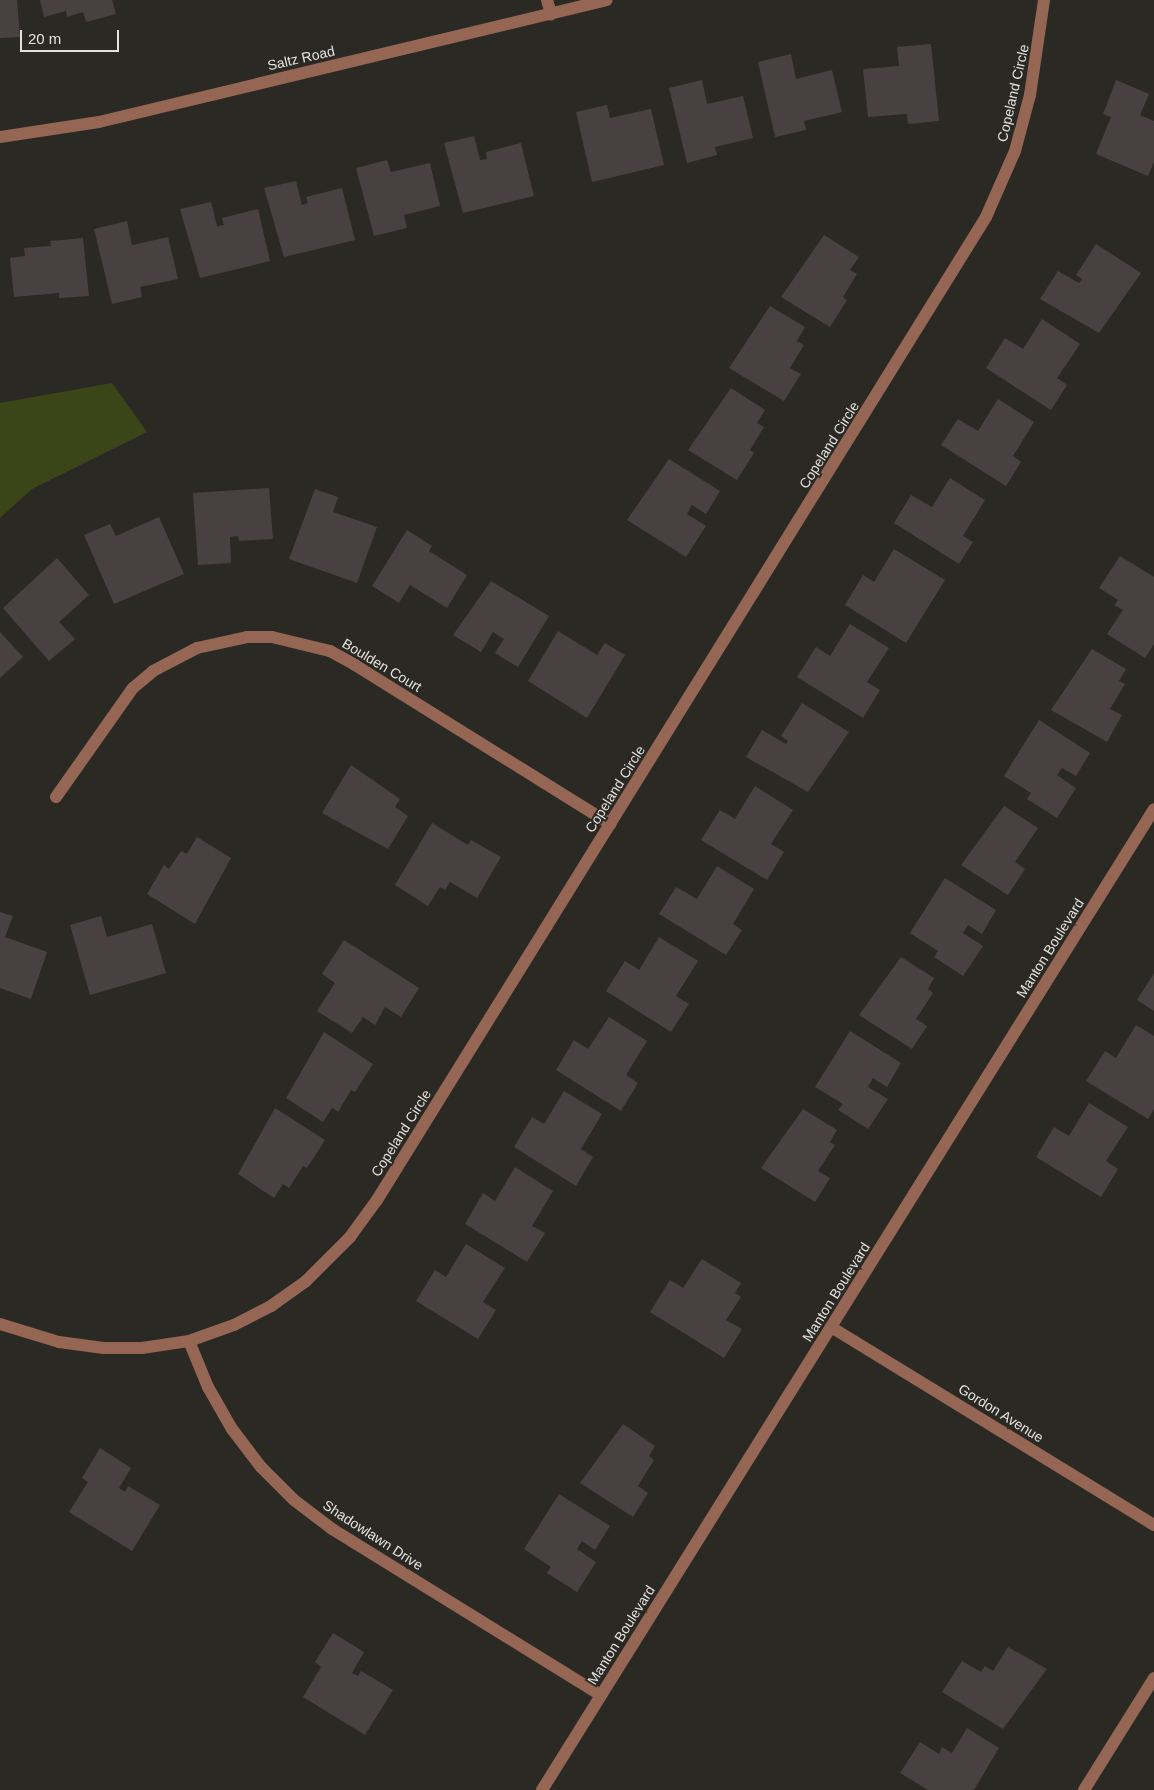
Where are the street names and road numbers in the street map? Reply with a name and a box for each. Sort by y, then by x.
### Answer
street label: Saltz Road [266,42,336,74]
street label: Copeland Circle [994,43,1032,143]
street label: Copeland Circle [795,398,863,492]
street label: Boulden Court [339,635,425,695]
street label: Copeland Circle [581,742,649,836]
street label: Manton Boulevard [1013,895,1087,1001]
street label: Copeland Circle [367,1086,435,1180]
street label: Manton Boulevard [799,1239,873,1345]
street label: Gordon Avenue [955,1380,1047,1446]
street label: Shadowlawn Drive [320,1496,426,1574]
street label: Manton Boulevard [584,1582,658,1688]

